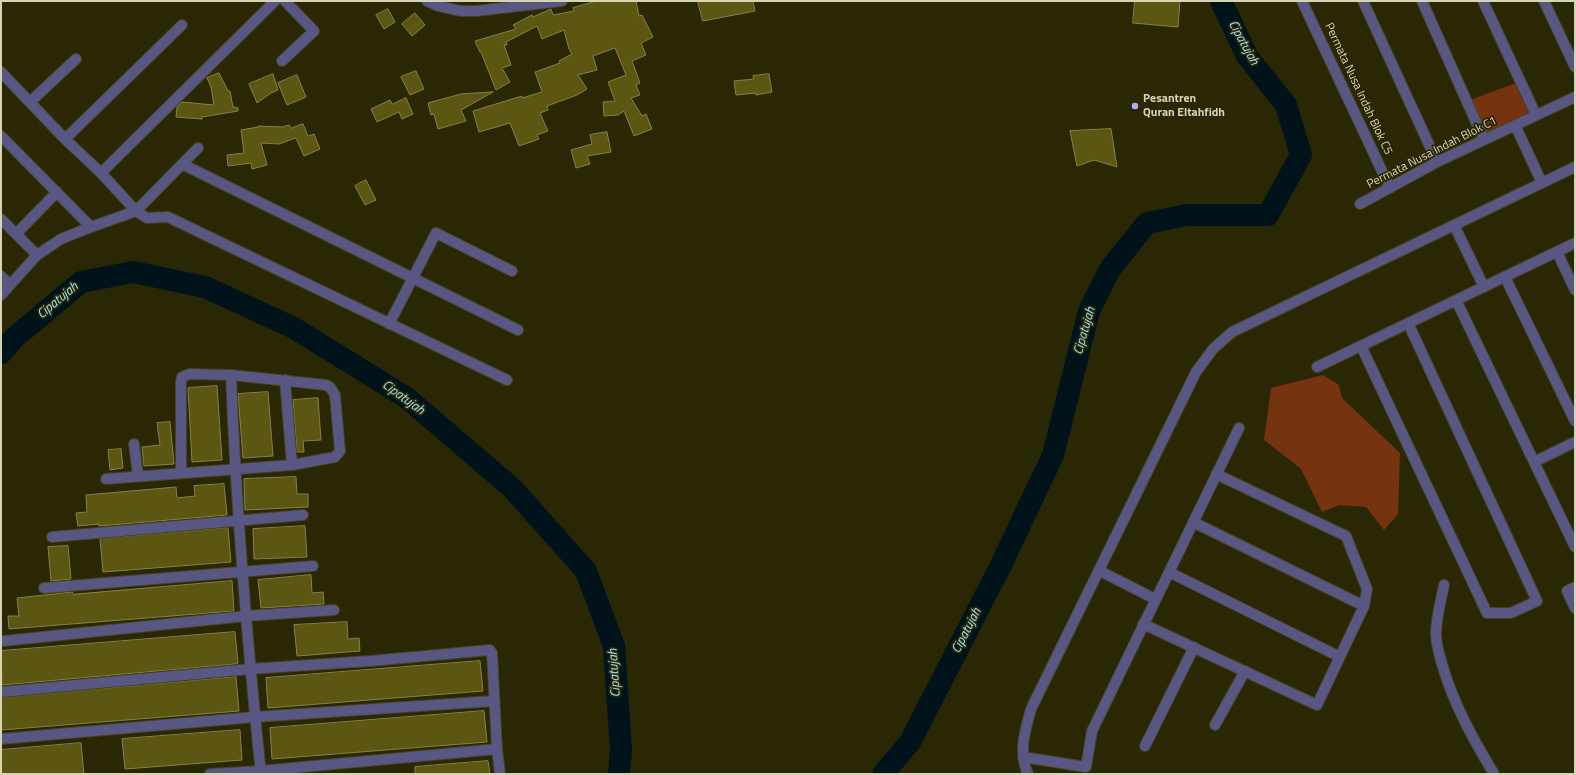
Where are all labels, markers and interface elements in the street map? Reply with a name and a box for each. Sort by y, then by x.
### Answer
water label: Cipatujah [1224,18,1262,68]
street label: Permata Nusa Indah Blok C5 [1321,21,1395,157]
place label: Pesantren Quran Eltahfidh [1143,92,1225,120]
marker: Pesantren Quran Eltahfidh [1130,101,1140,111]
street label: Permata Nusa Indah Blok C1 [1365,114,1499,192]
water label: Cipatujah [34,279,82,323]
water label: Cipatujah [1071,306,1099,356]
water label: Cipatujah [379,377,427,419]
water label: Cipatujah [949,606,985,656]
water label: Cipatujah [606,648,624,698]

